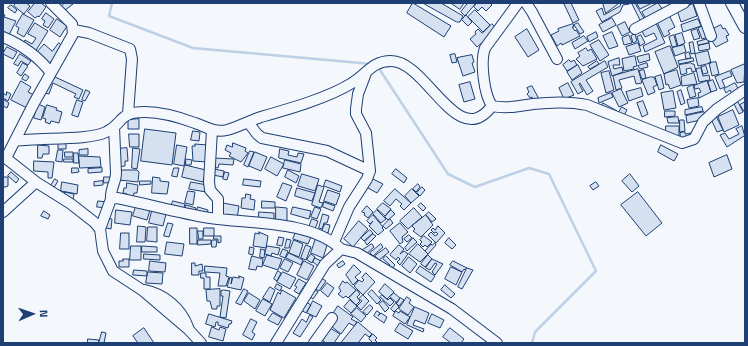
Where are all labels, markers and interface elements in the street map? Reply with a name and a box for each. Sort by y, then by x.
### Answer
north arrow [12,294,52,334]
text: N [36,309,52,318]

